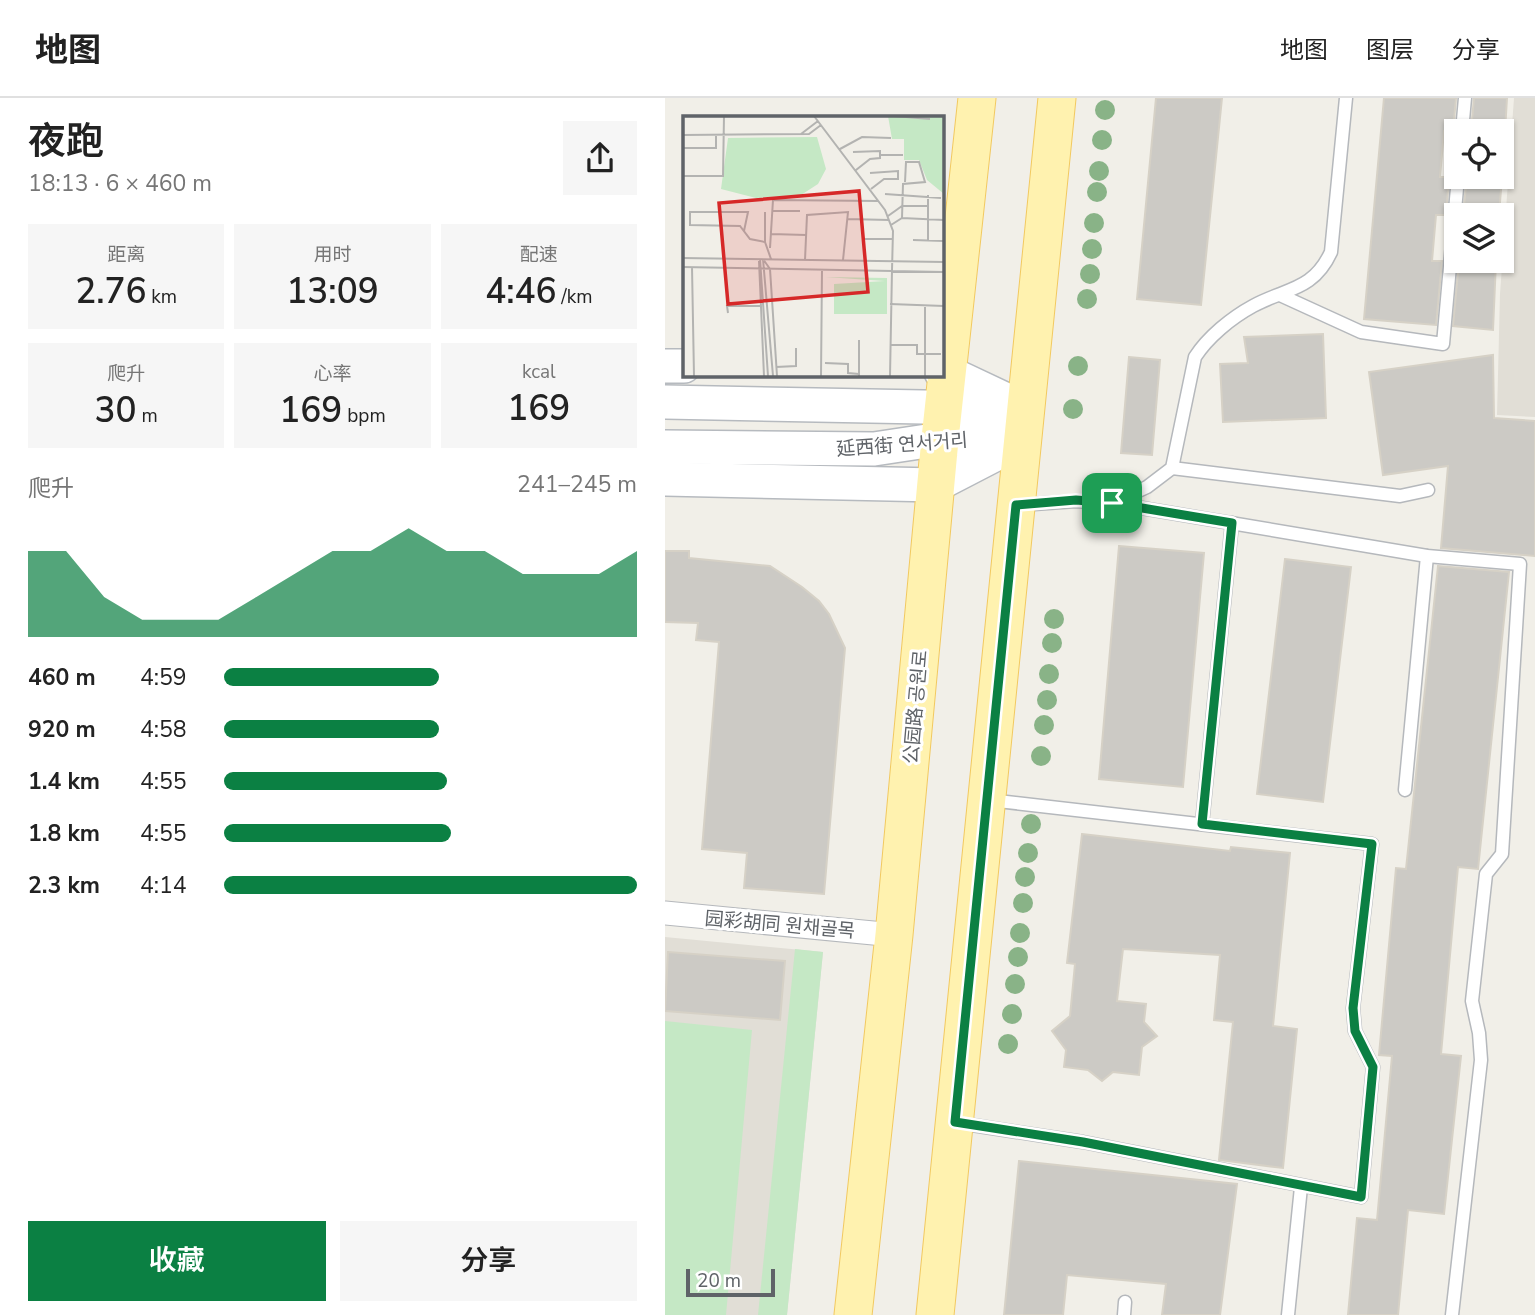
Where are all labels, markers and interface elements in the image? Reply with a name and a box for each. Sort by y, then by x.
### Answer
text: 地图 [35,28,101,73]
text: 地图 [1280,34,1328,66]
text: 图层 [1366,34,1414,66]
text: 分享 [1452,34,1500,66]
text: 夜跑 [28,116,104,167]
inset map [683,116,943,376]
map controls [1444,119,1514,273]
button: locate [1444,119,1514,189]
button: share [563,121,637,195]
text: 18:13 · 6 × 460 m [28,168,212,199]
button: layers [1444,203,1514,273]
text: 距离 [107,242,145,268]
text: 用时 [313,242,352,268]
text: 配速 [520,242,558,268]
text: 2.76 [75,268,146,315]
text: 13:09 [286,268,379,315]
text: 4:46 [485,268,556,315]
text: km [146,284,177,310]
text: /km [556,284,592,310]
text: kcal [522,359,556,385]
text: 爬升 [107,361,145,387]
text: 心率 [313,361,352,387]
text: 169 [507,385,570,432]
text: 30 [95,387,137,434]
text: 169 [279,387,342,434]
text: m [137,403,158,429]
text: bpm [342,403,386,429]
street label: 延西街 연서거리 [835,427,969,463]
text: 241–245 m [517,469,637,500]
text: 爬升 [28,473,74,504]
pin [1082,473,1142,533]
icon: arrive [1093,484,1131,522]
street label: 公园路 공원로 [898,649,934,765]
text: 460 m [28,662,96,693]
text: 4:59 [140,662,187,693]
text: 920 m [28,714,96,745]
text: 4:58 [140,714,187,745]
text: 1.4 km [28,766,100,797]
text: 4:55 [140,766,187,797]
text: 1.8 km [28,818,100,849]
text: 4:55 [140,818,187,849]
text: 2.3 km [28,870,100,901]
text: 4:14 [140,870,187,901]
street label: 园彩胡同 원채골목 [704,905,856,945]
button: 收藏 [28,1221,326,1301]
button: 分享 [340,1221,637,1301]
scale bar [686,1266,775,1298]
text: 20 m [697,1268,741,1294]

